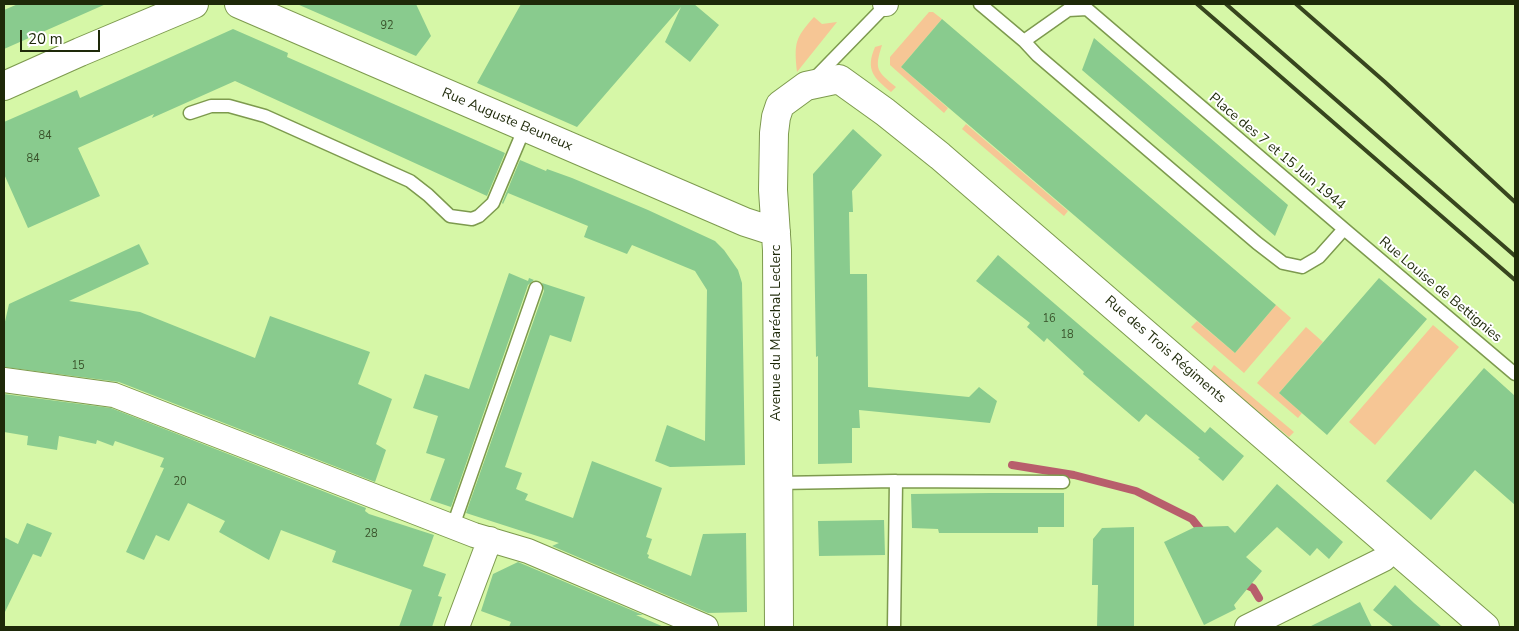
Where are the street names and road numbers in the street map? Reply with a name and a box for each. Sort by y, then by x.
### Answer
street label: Rue Auguste Beuneux [439,85,575,155]
street label: Place des 7 et 15 Juin 1944 [1205,90,1349,214]
street label: Rue Louise de Bettignies [1375,234,1505,346]
street label: Avenue du Maréchal Leclerc [769,245,785,421]
street label: Rue des Trois Régiments [1101,293,1229,407]

